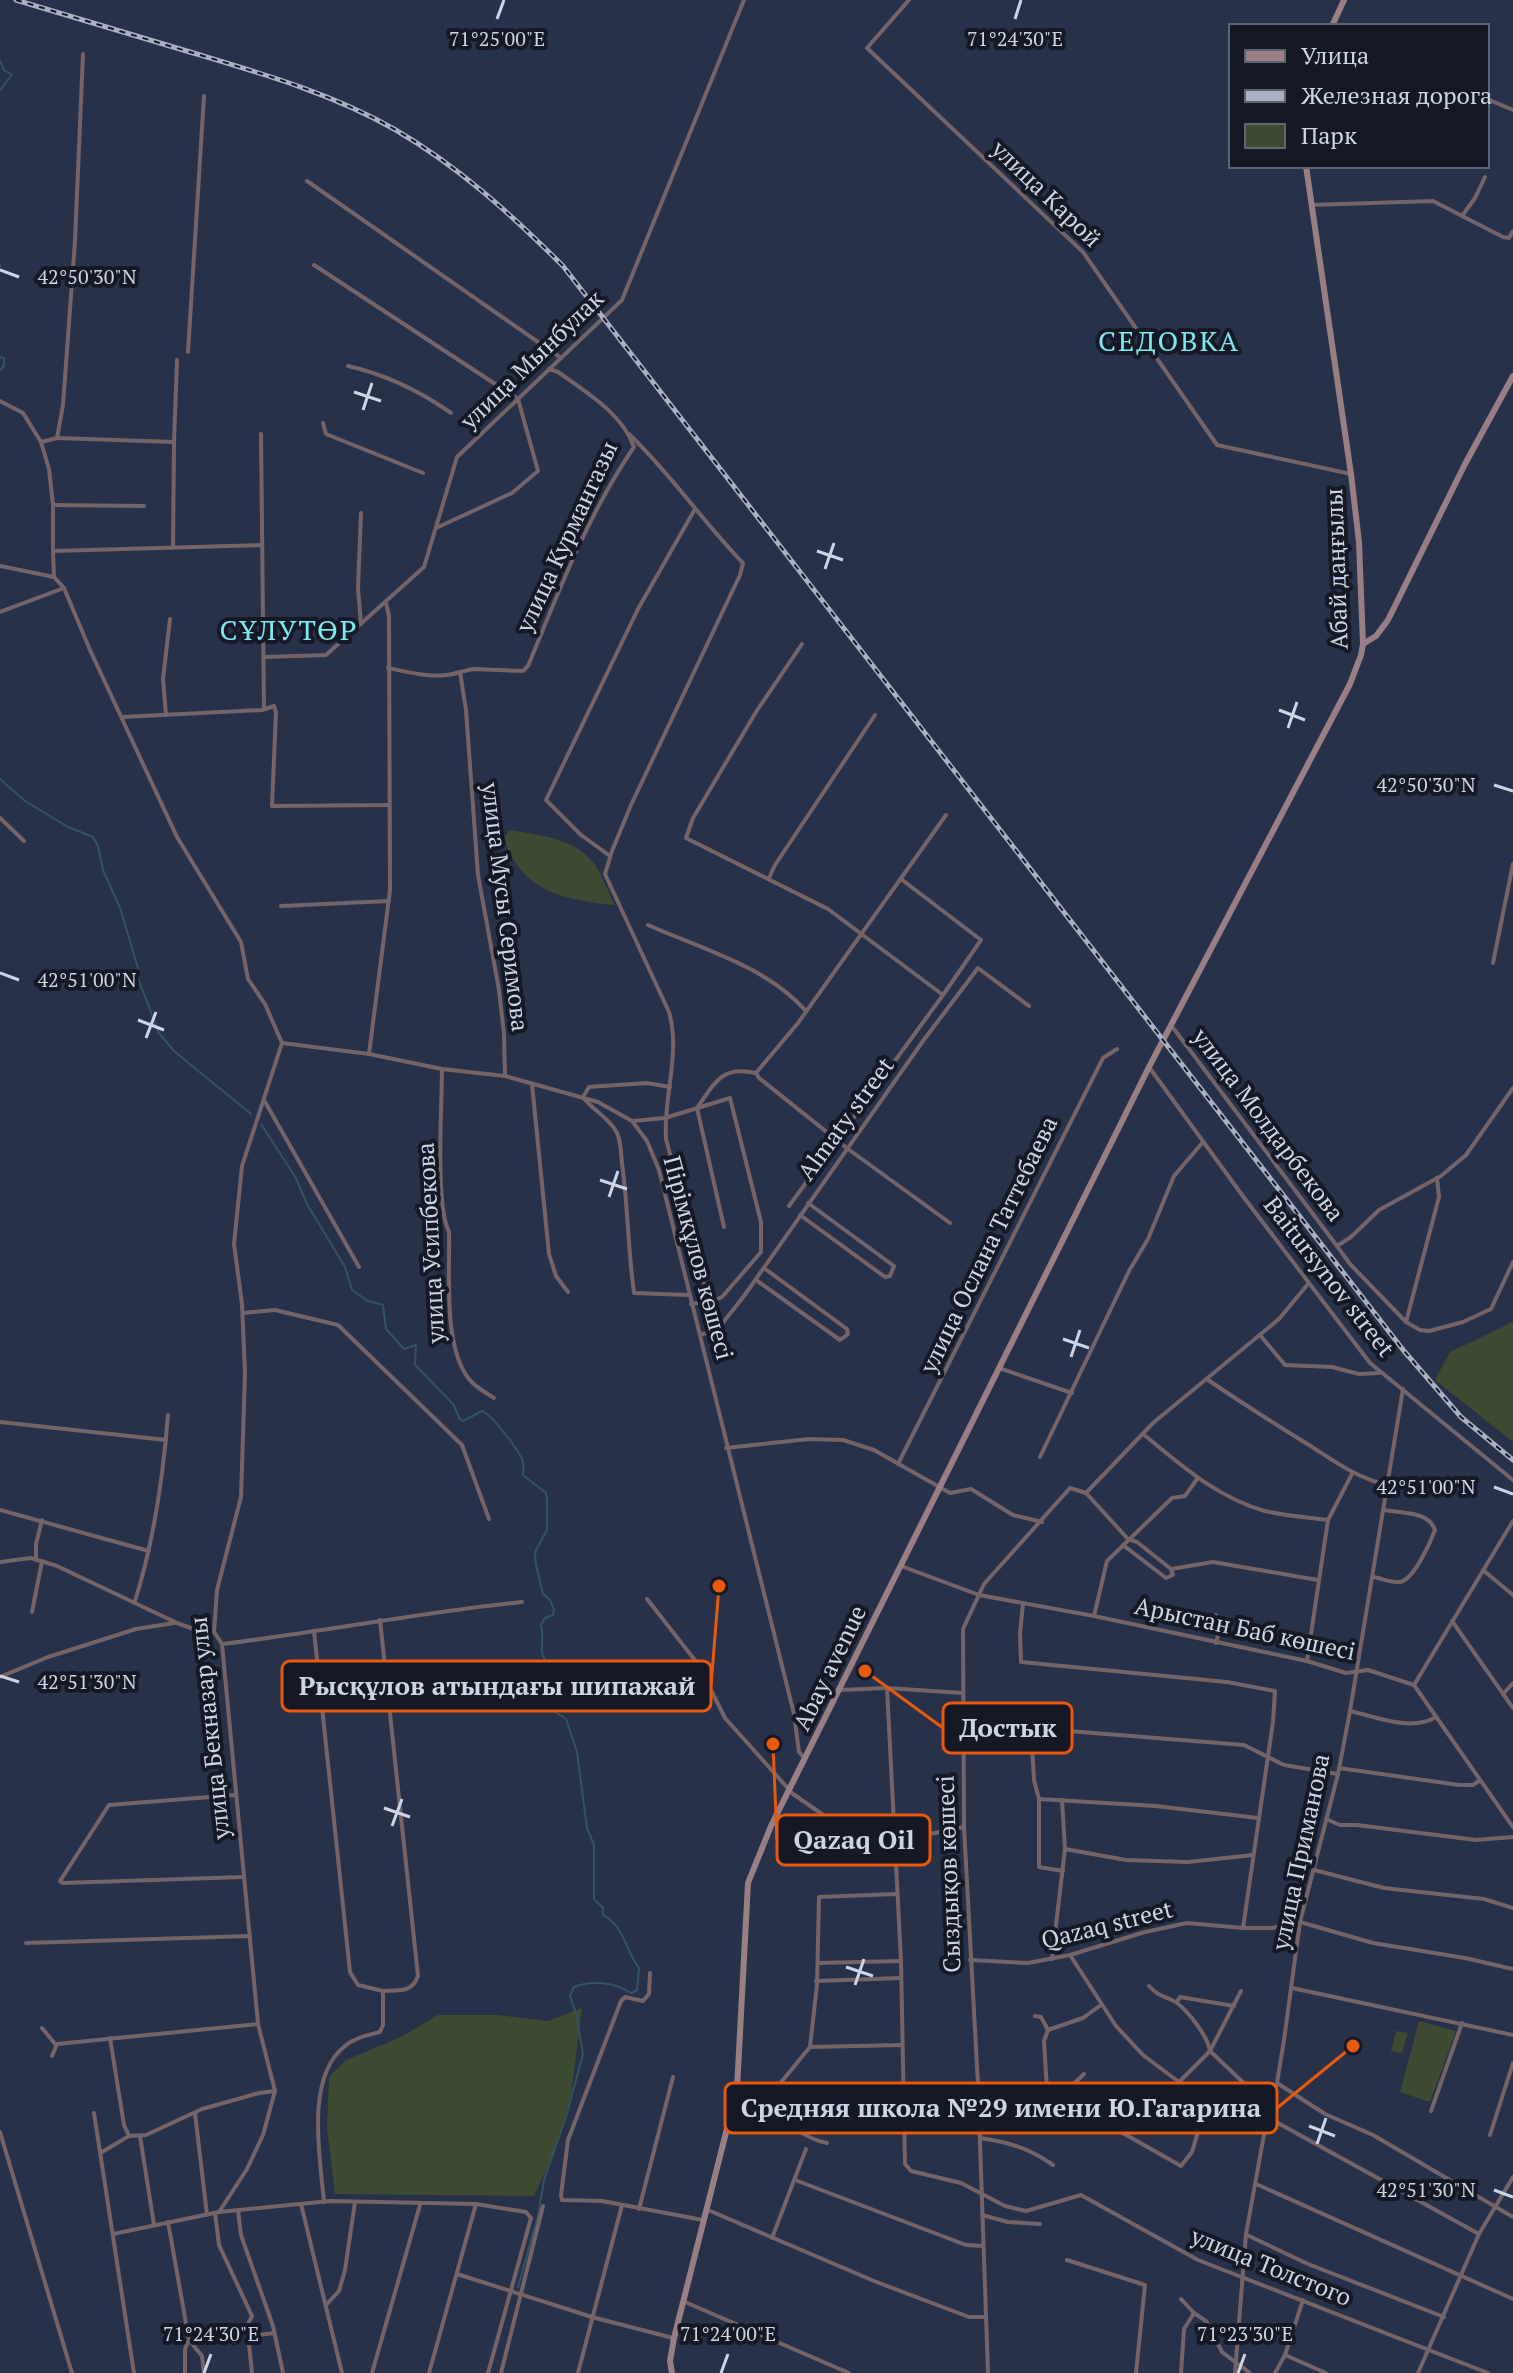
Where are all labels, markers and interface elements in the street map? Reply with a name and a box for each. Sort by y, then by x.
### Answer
legend [1229,24,1489,168]
text: 71°25'00"E [449,25,545,52]
text: 71°24'30"E [967,25,1063,52]
text: Улица [1301,39,1369,71]
text: Железная дорога [1301,79,1492,111]
text: Парк [1301,119,1357,151]
street label: улица Карой [984,132,1109,254]
text: 42°50'30"N [37,263,137,290]
street label: улица Мынбулак [452,283,610,437]
district label: СЕДОВКА [1098,322,1240,359]
street label: улица Курмангазы [507,436,625,638]
street label: Абай даңғылы [1317,488,1355,650]
district label: СҰЛУТӨР [219,611,359,648]
text: 42°50'30"N [1376,771,1476,798]
street label: улица Мусы Серимова [475,780,537,1033]
text: 42°51'00"N [37,966,137,993]
street label: улица Молдарбекова [1185,1021,1352,1227]
street label: Almaty street [790,1050,901,1186]
street label: улица Ослана Таттебаева [911,1111,1064,1379]
street label: улица Усипбекова [409,1142,451,1345]
street label: Пірімқұлов көшесі [656,1152,742,1363]
street label: Baitursynov street [1257,1190,1403,1363]
text: 42°51'00"N [1376,1473,1476,1500]
street label: Арыстан Баб көшесі [1132,1589,1359,1667]
street label: Abay avenue [785,1600,873,1736]
street label: улица Бекназар улы [181,1615,237,1842]
callout: Рысқұлов атындағы шипажай [282,1661,711,1711]
text: 42°51'30"N [37,1668,137,1695]
text: Рысқұлов атындағы шипажай [299,1668,695,1702]
callout: Достык [943,1703,1072,1753]
text: Достык [959,1710,1057,1744]
street label: улица Приманова [1263,1751,1336,1954]
street label: Сыздықов көшесі [929,1775,967,1973]
callout: Qazaq Oil [777,1815,930,1865]
text: Qazaq Oil [793,1822,915,1856]
street label: Qazaq street [1038,1892,1176,1956]
callout: Средняя школа №29 имени Ю.Гагарина [725,2083,1277,2133]
text: Средняя школа №29 имени Ю.Гагарина [741,2090,1262,2124]
text: 42°51'30"N [1376,2176,1476,2203]
street label: улица Толстого [1185,2219,1356,2313]
text: 71°24'30"E [163,2320,259,2347]
text: 71°24'00"E [680,2320,776,2347]
text: 71°23'30"E [1197,2320,1293,2347]

